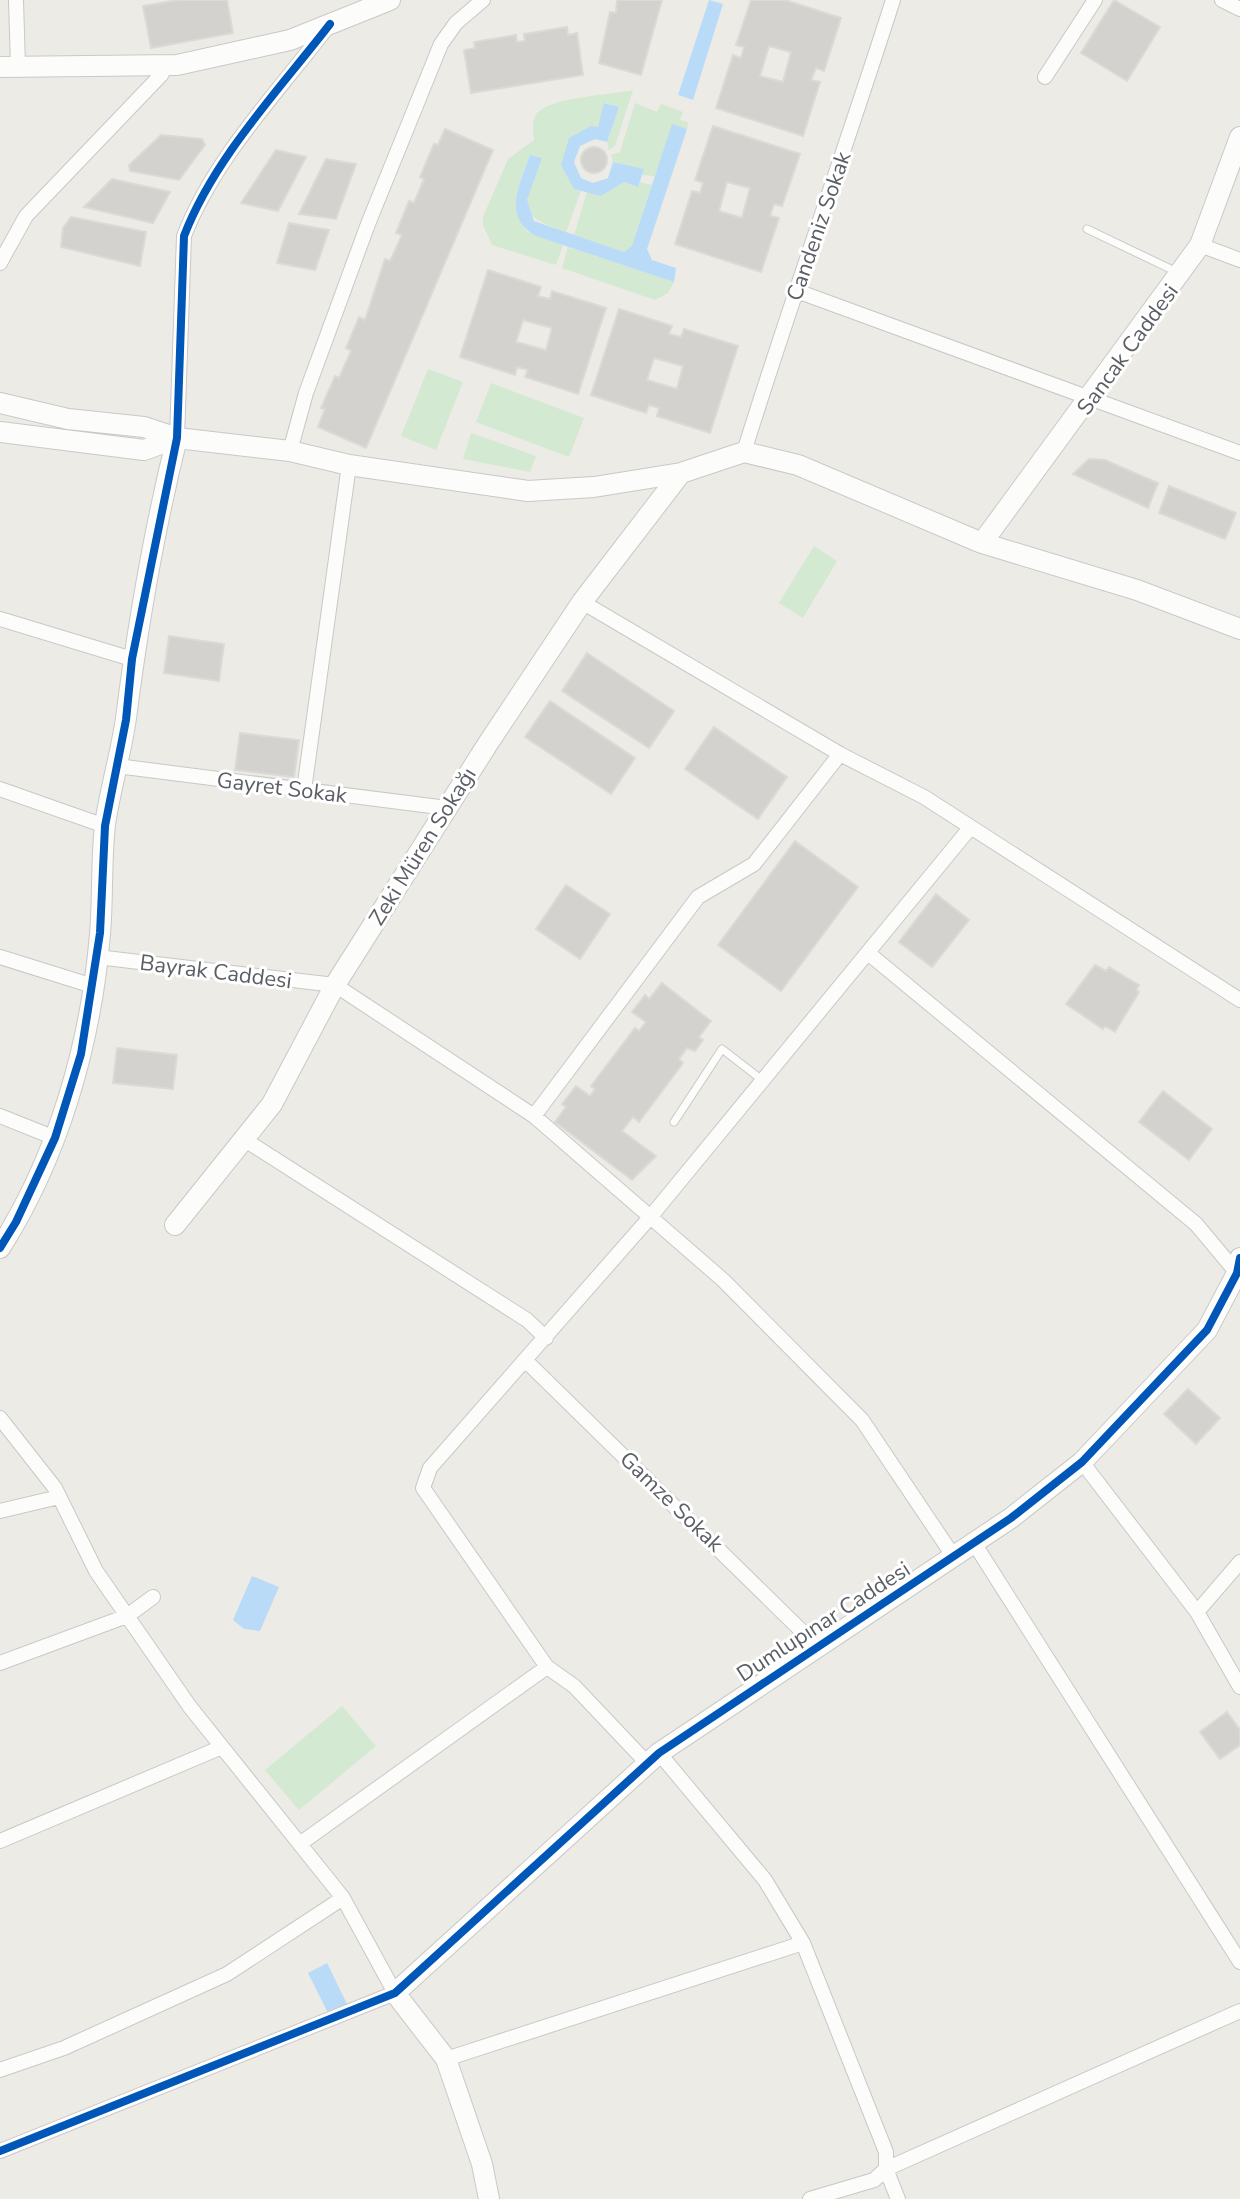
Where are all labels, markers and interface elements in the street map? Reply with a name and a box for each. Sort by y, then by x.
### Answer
street label: Candeniz Sokak [779,147,859,305]
street label: Sancak Caddesi [1070,278,1186,421]
street label: Zeki Müren Sokağı [362,762,484,931]
street label: Gayret Sokak [215,765,350,811]
street label: Bayrak Caddesi [138,948,294,996]
street label: Gamze Sokak [613,1445,730,1559]
street label: Dumlupınar Caddesi [731,1554,916,1689]

